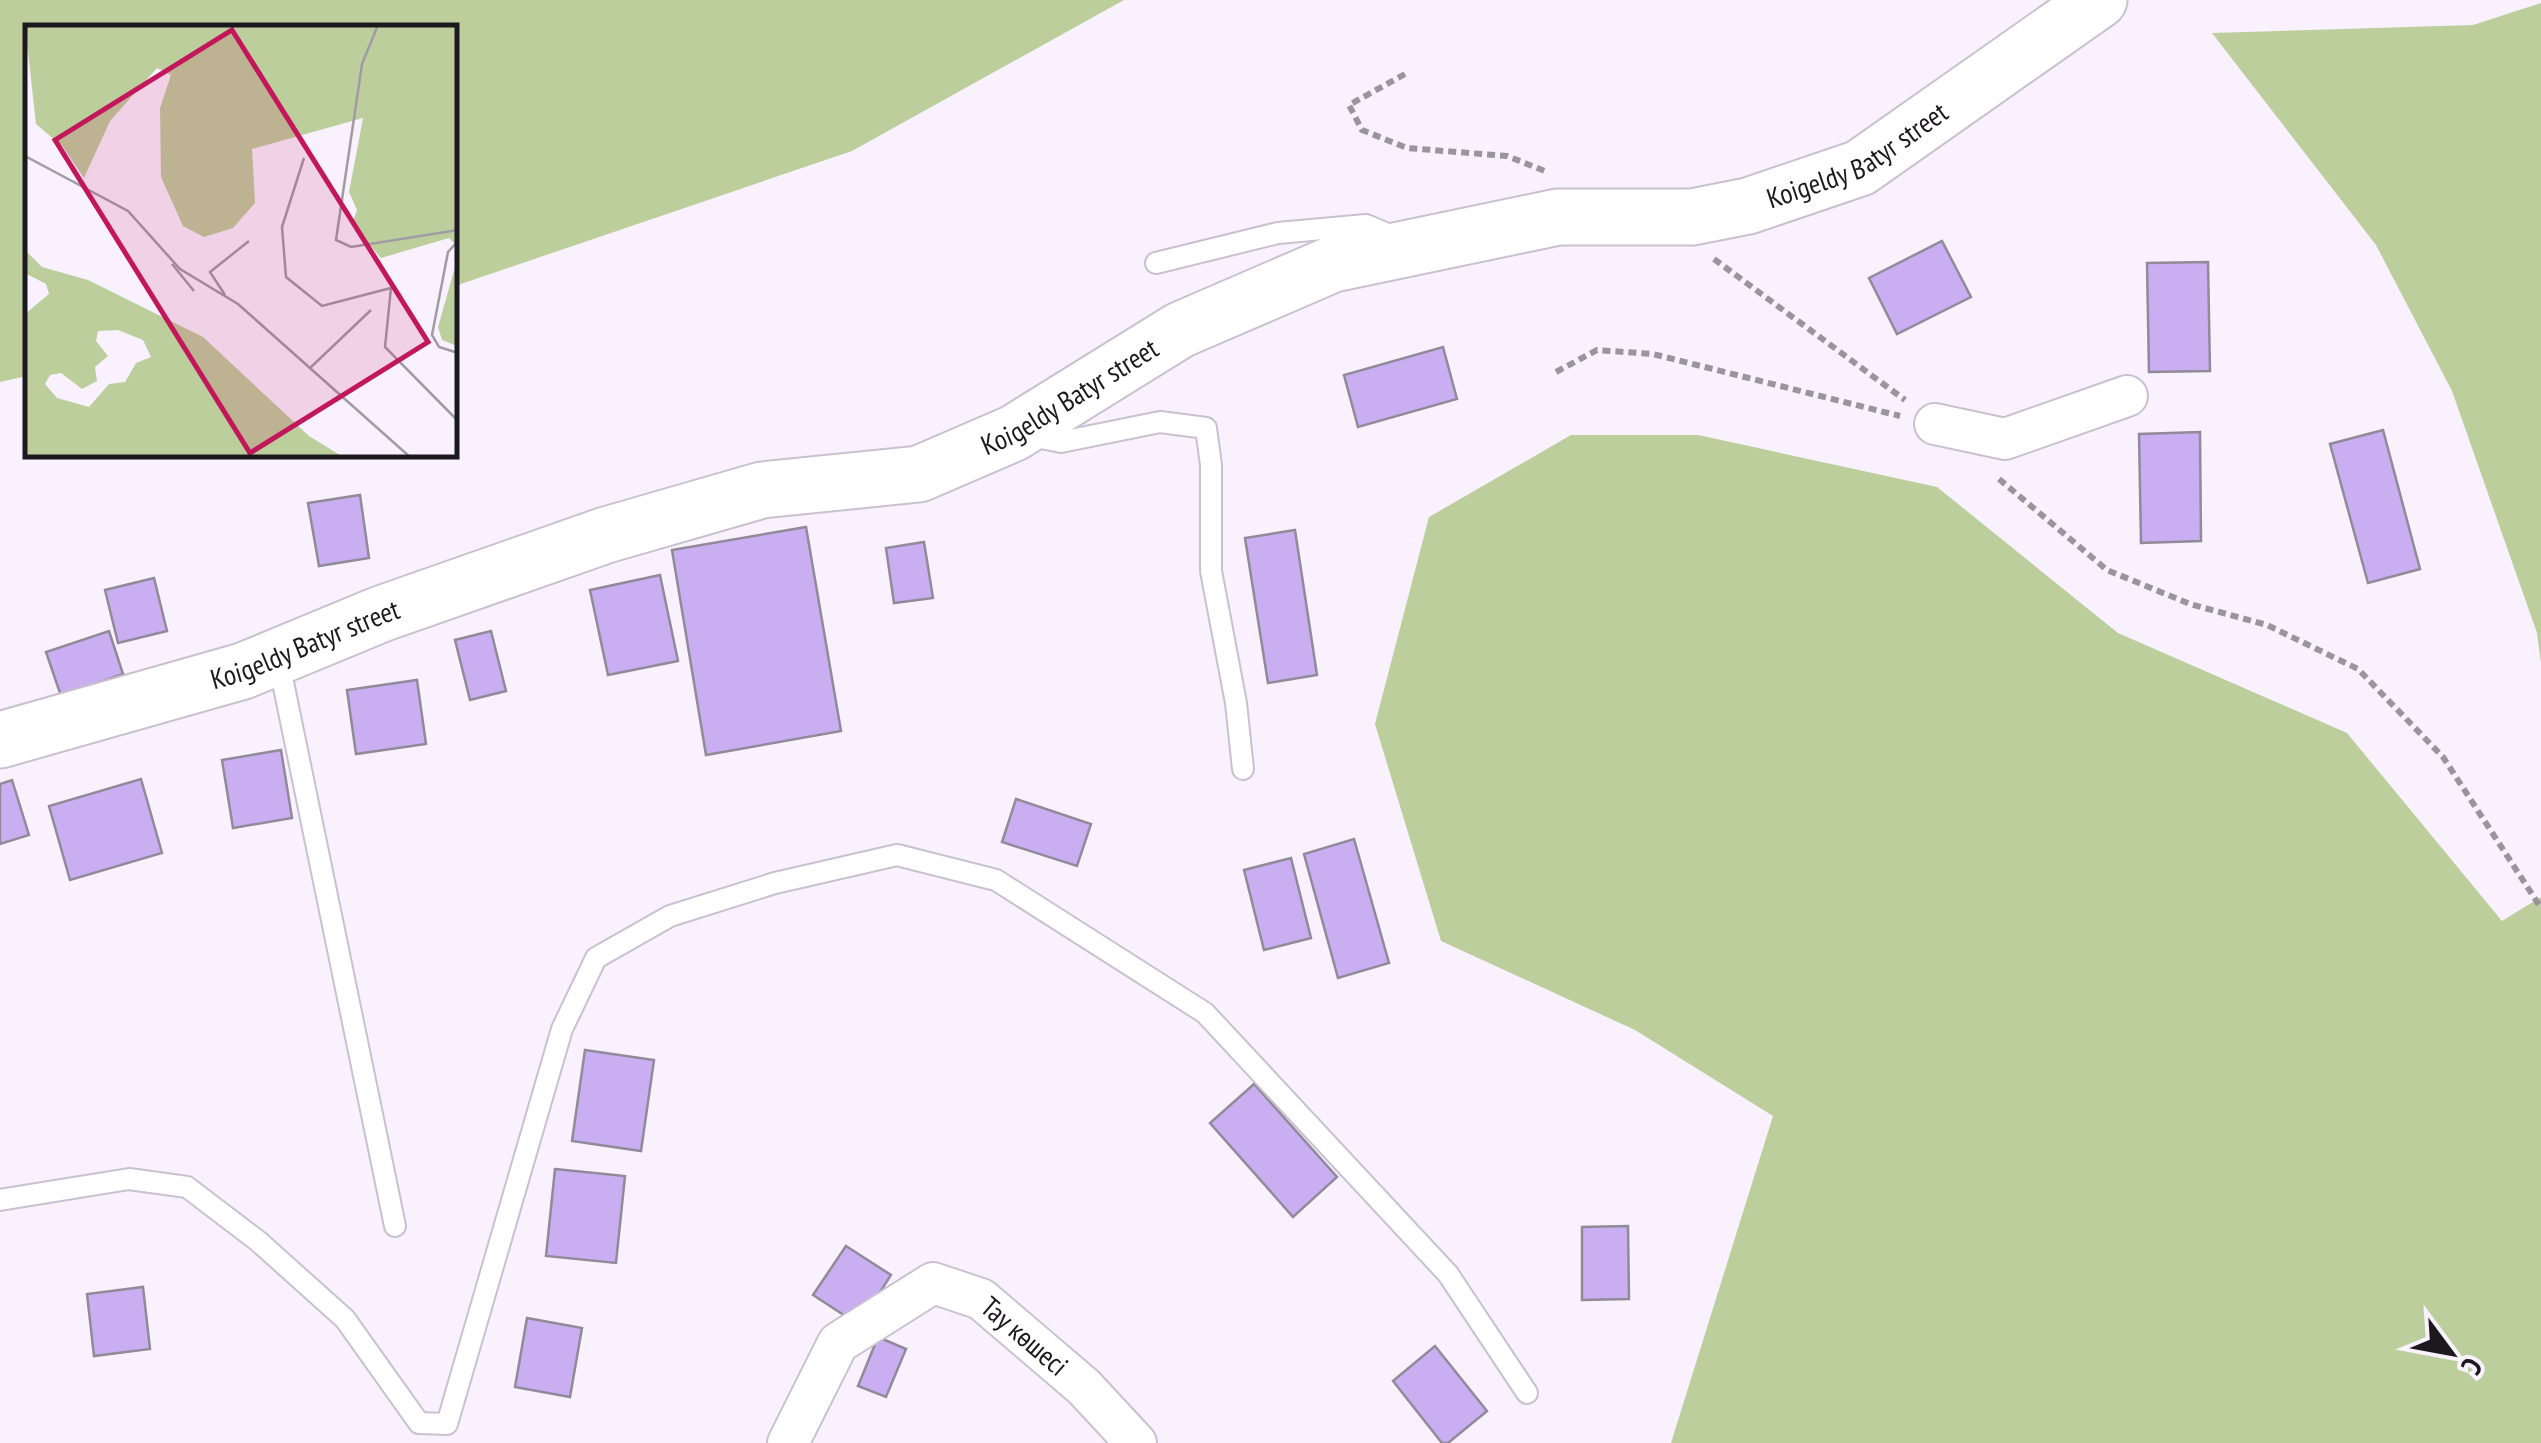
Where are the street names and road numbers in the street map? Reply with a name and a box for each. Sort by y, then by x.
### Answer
street label: Koigeldy Batyr street [1762,93,1955,216]
street label: Koigeldy Batyr street [975,329,1165,463]
street label: Koigeldy Batyr street [206,590,405,697]
street label: Тау көшесі [973,1288,1076,1384]

